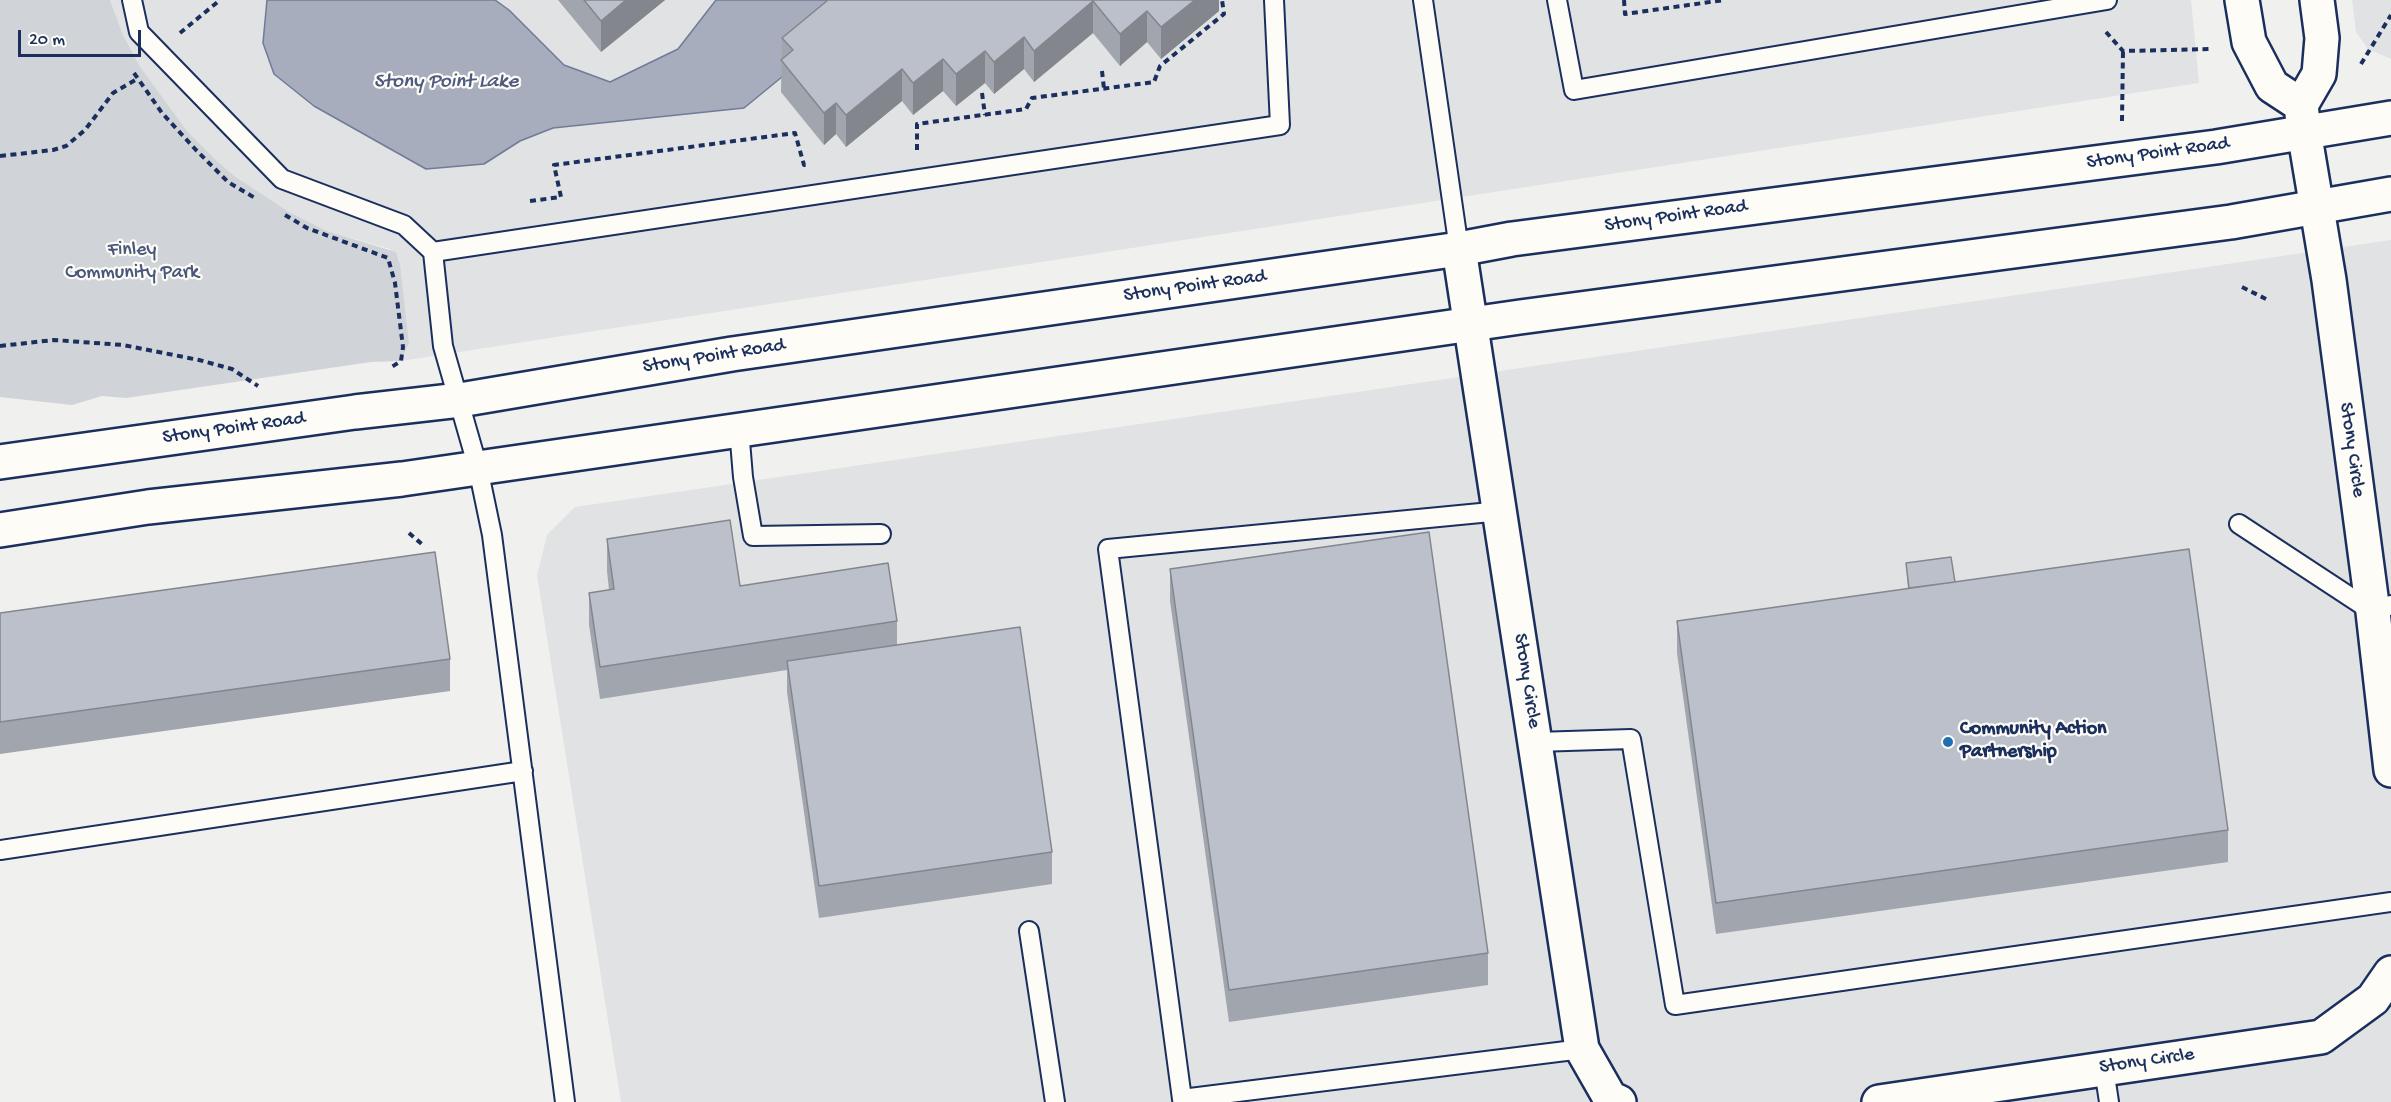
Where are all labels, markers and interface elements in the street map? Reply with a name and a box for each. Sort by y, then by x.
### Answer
scale bar [21,18,144,56]
text: 20 m [29,30,65,51]
water label: Stony Point Lake [374,70,518,96]
street label: Stony Point Road [2085,132,2231,176]
street label: Stony Point Road [1603,195,1749,239]
park label: Finley Community Park [65,239,199,286]
street label: Stony Point Road [1122,265,1268,309]
street label: Stony Point Road [641,334,787,380]
street label: Stony Circle [2332,401,2370,499]
street label: Stony Point Road [161,407,307,451]
street label: Stony Circle [1507,632,1545,730]
place label: Community Action Partnership [1960,718,2107,765]
marker: Community Action Partnership [1941,735,1955,749]
street label: Stony Circle [2098,1043,2196,1081]

